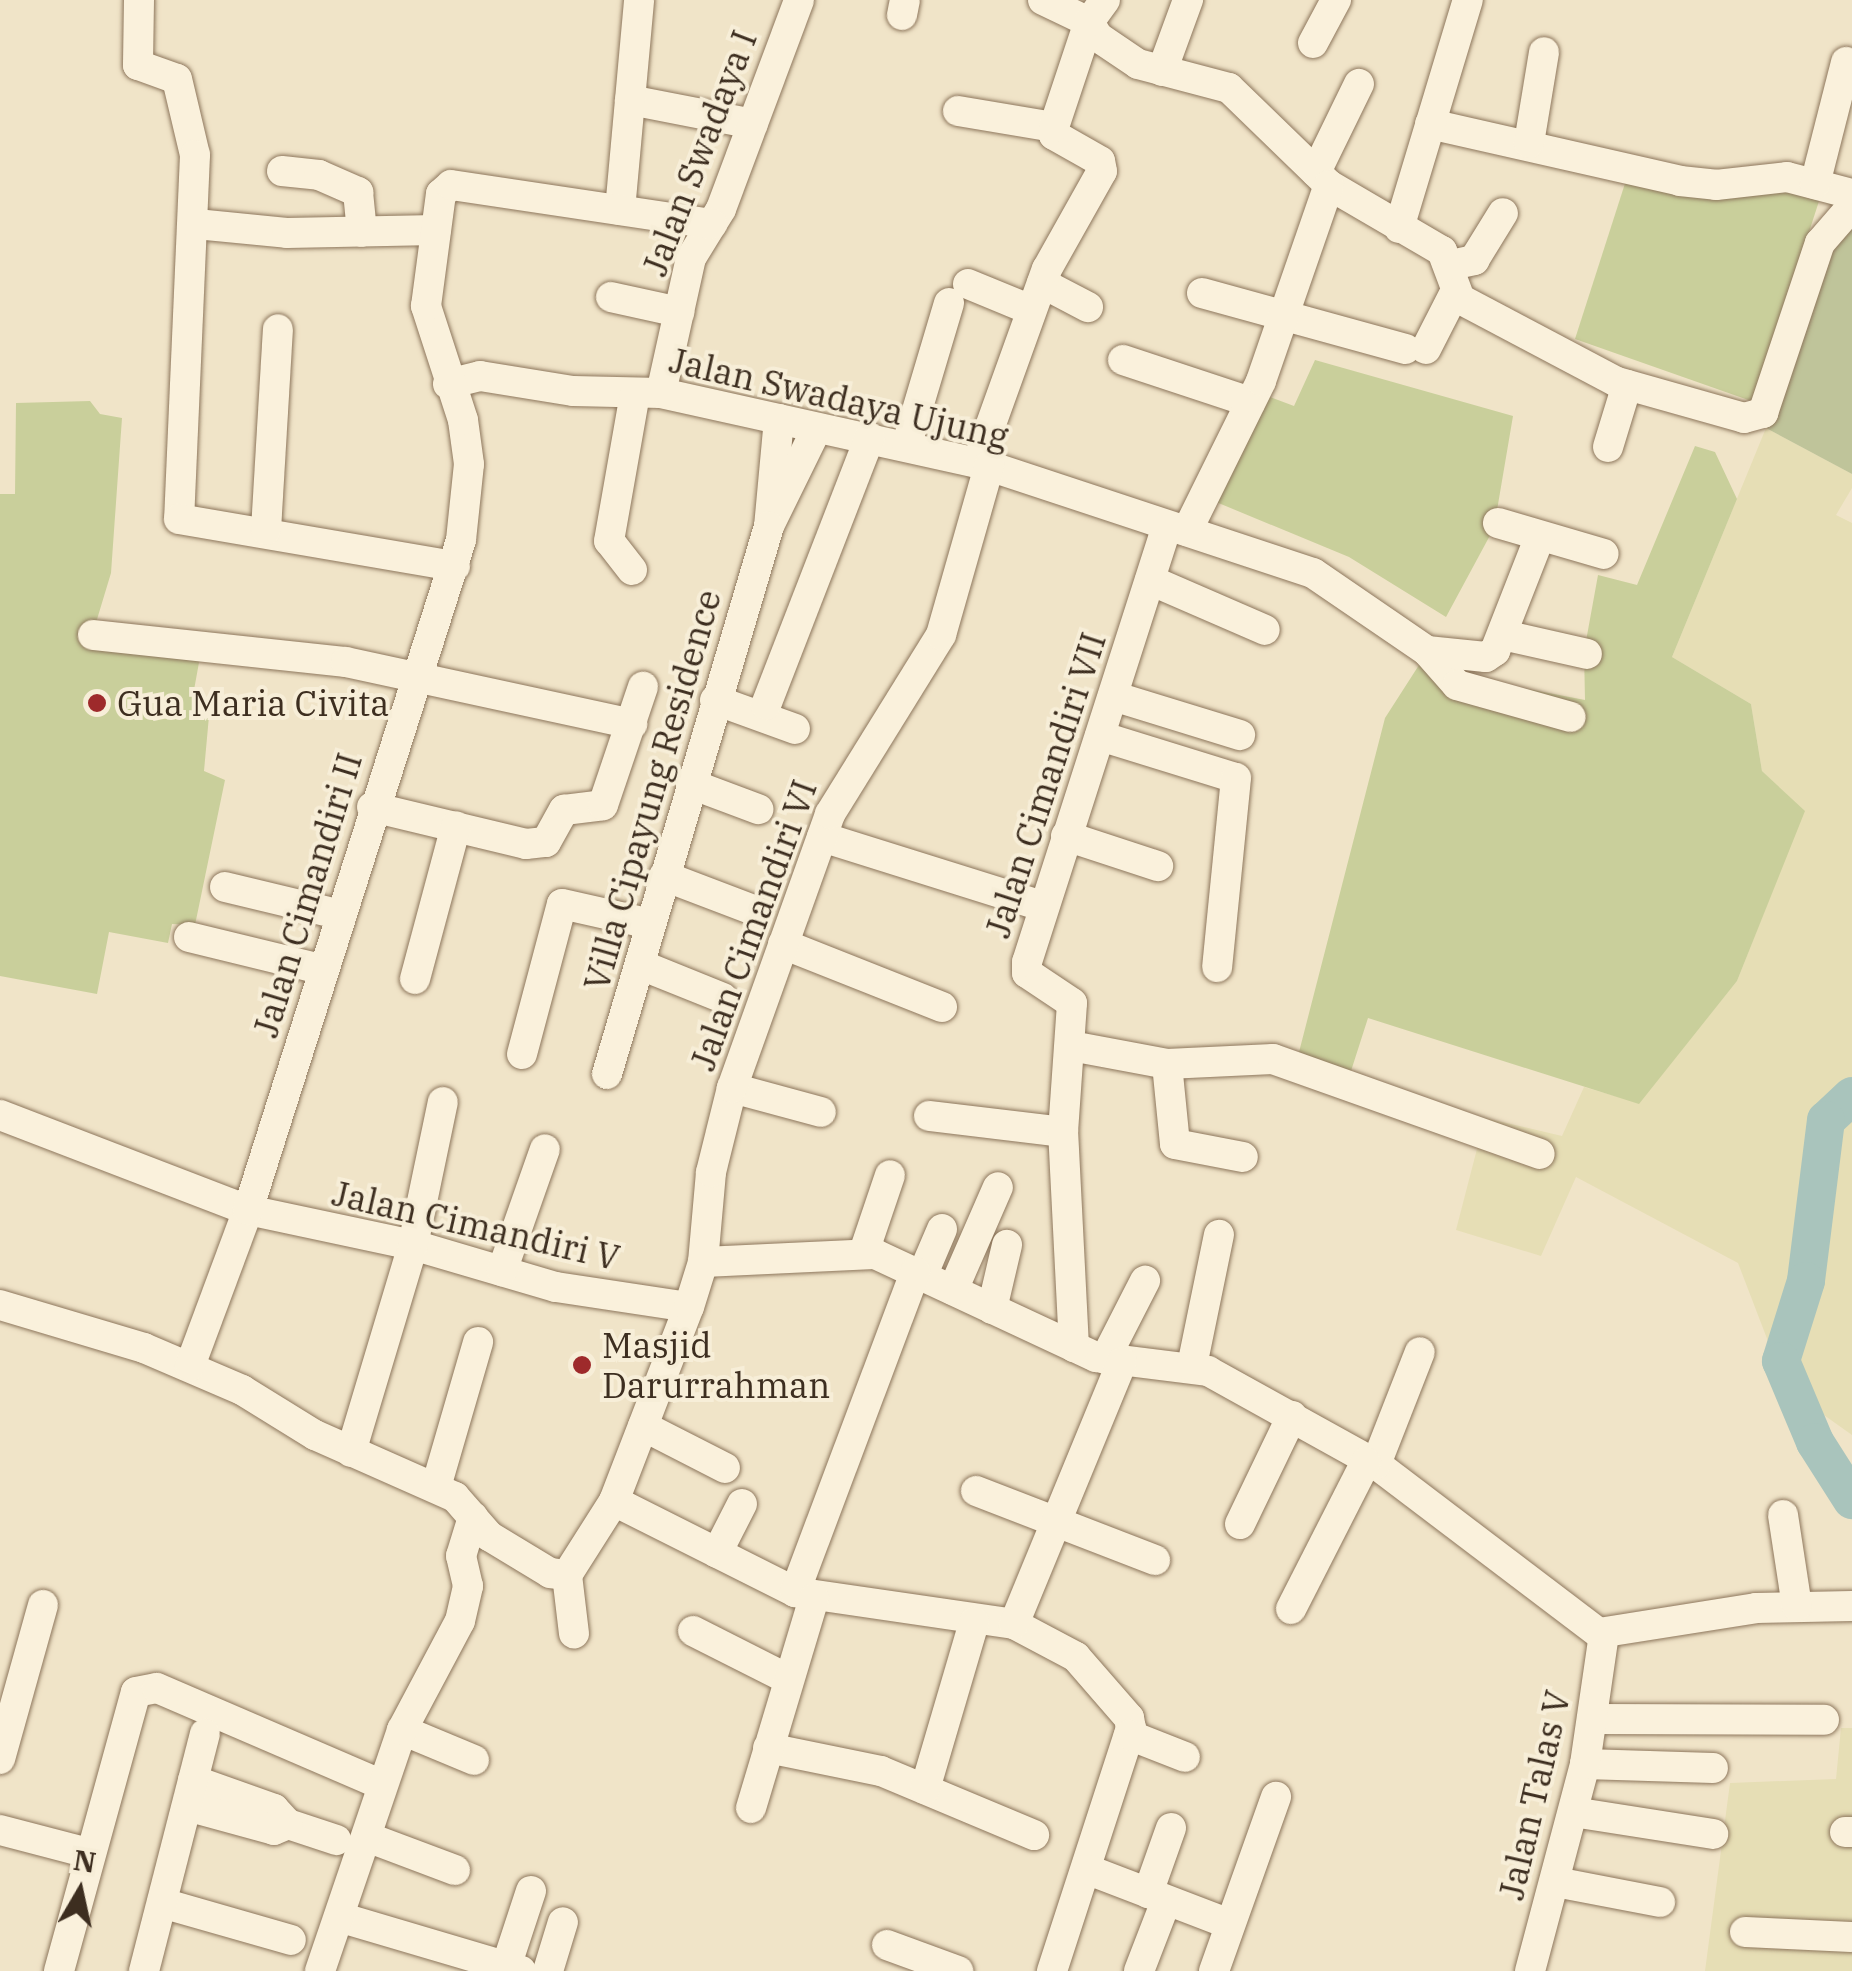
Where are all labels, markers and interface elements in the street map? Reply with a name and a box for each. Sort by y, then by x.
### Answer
street label: Jalan Swadaya I [633,24,765,282]
street label: Jalan Swadaya Ujung [665,339,1013,457]
street label: Villa Cipayung Residence [575,585,729,995]
street label: Jalan Cimandiri VII [976,627,1114,943]
place label: Gua Maria Civita [117,682,389,724]
marker: Gua Maria Civita [86,692,108,714]
street label: Jalan Cimandiri II [244,748,370,1042]
street label: Jalan Cimandiri VI [681,774,825,1076]
street label: Jalan Cimandiri V [328,1171,624,1279]
place label: Masjid Darurrahman [602,1324,830,1406]
marker: Masjid Darurrahman [571,1354,593,1376]
street label: Jalan Talas V [1490,1686,1578,1904]
north arrow [30,1841,130,1941]
text: N [71,1841,99,1881]

